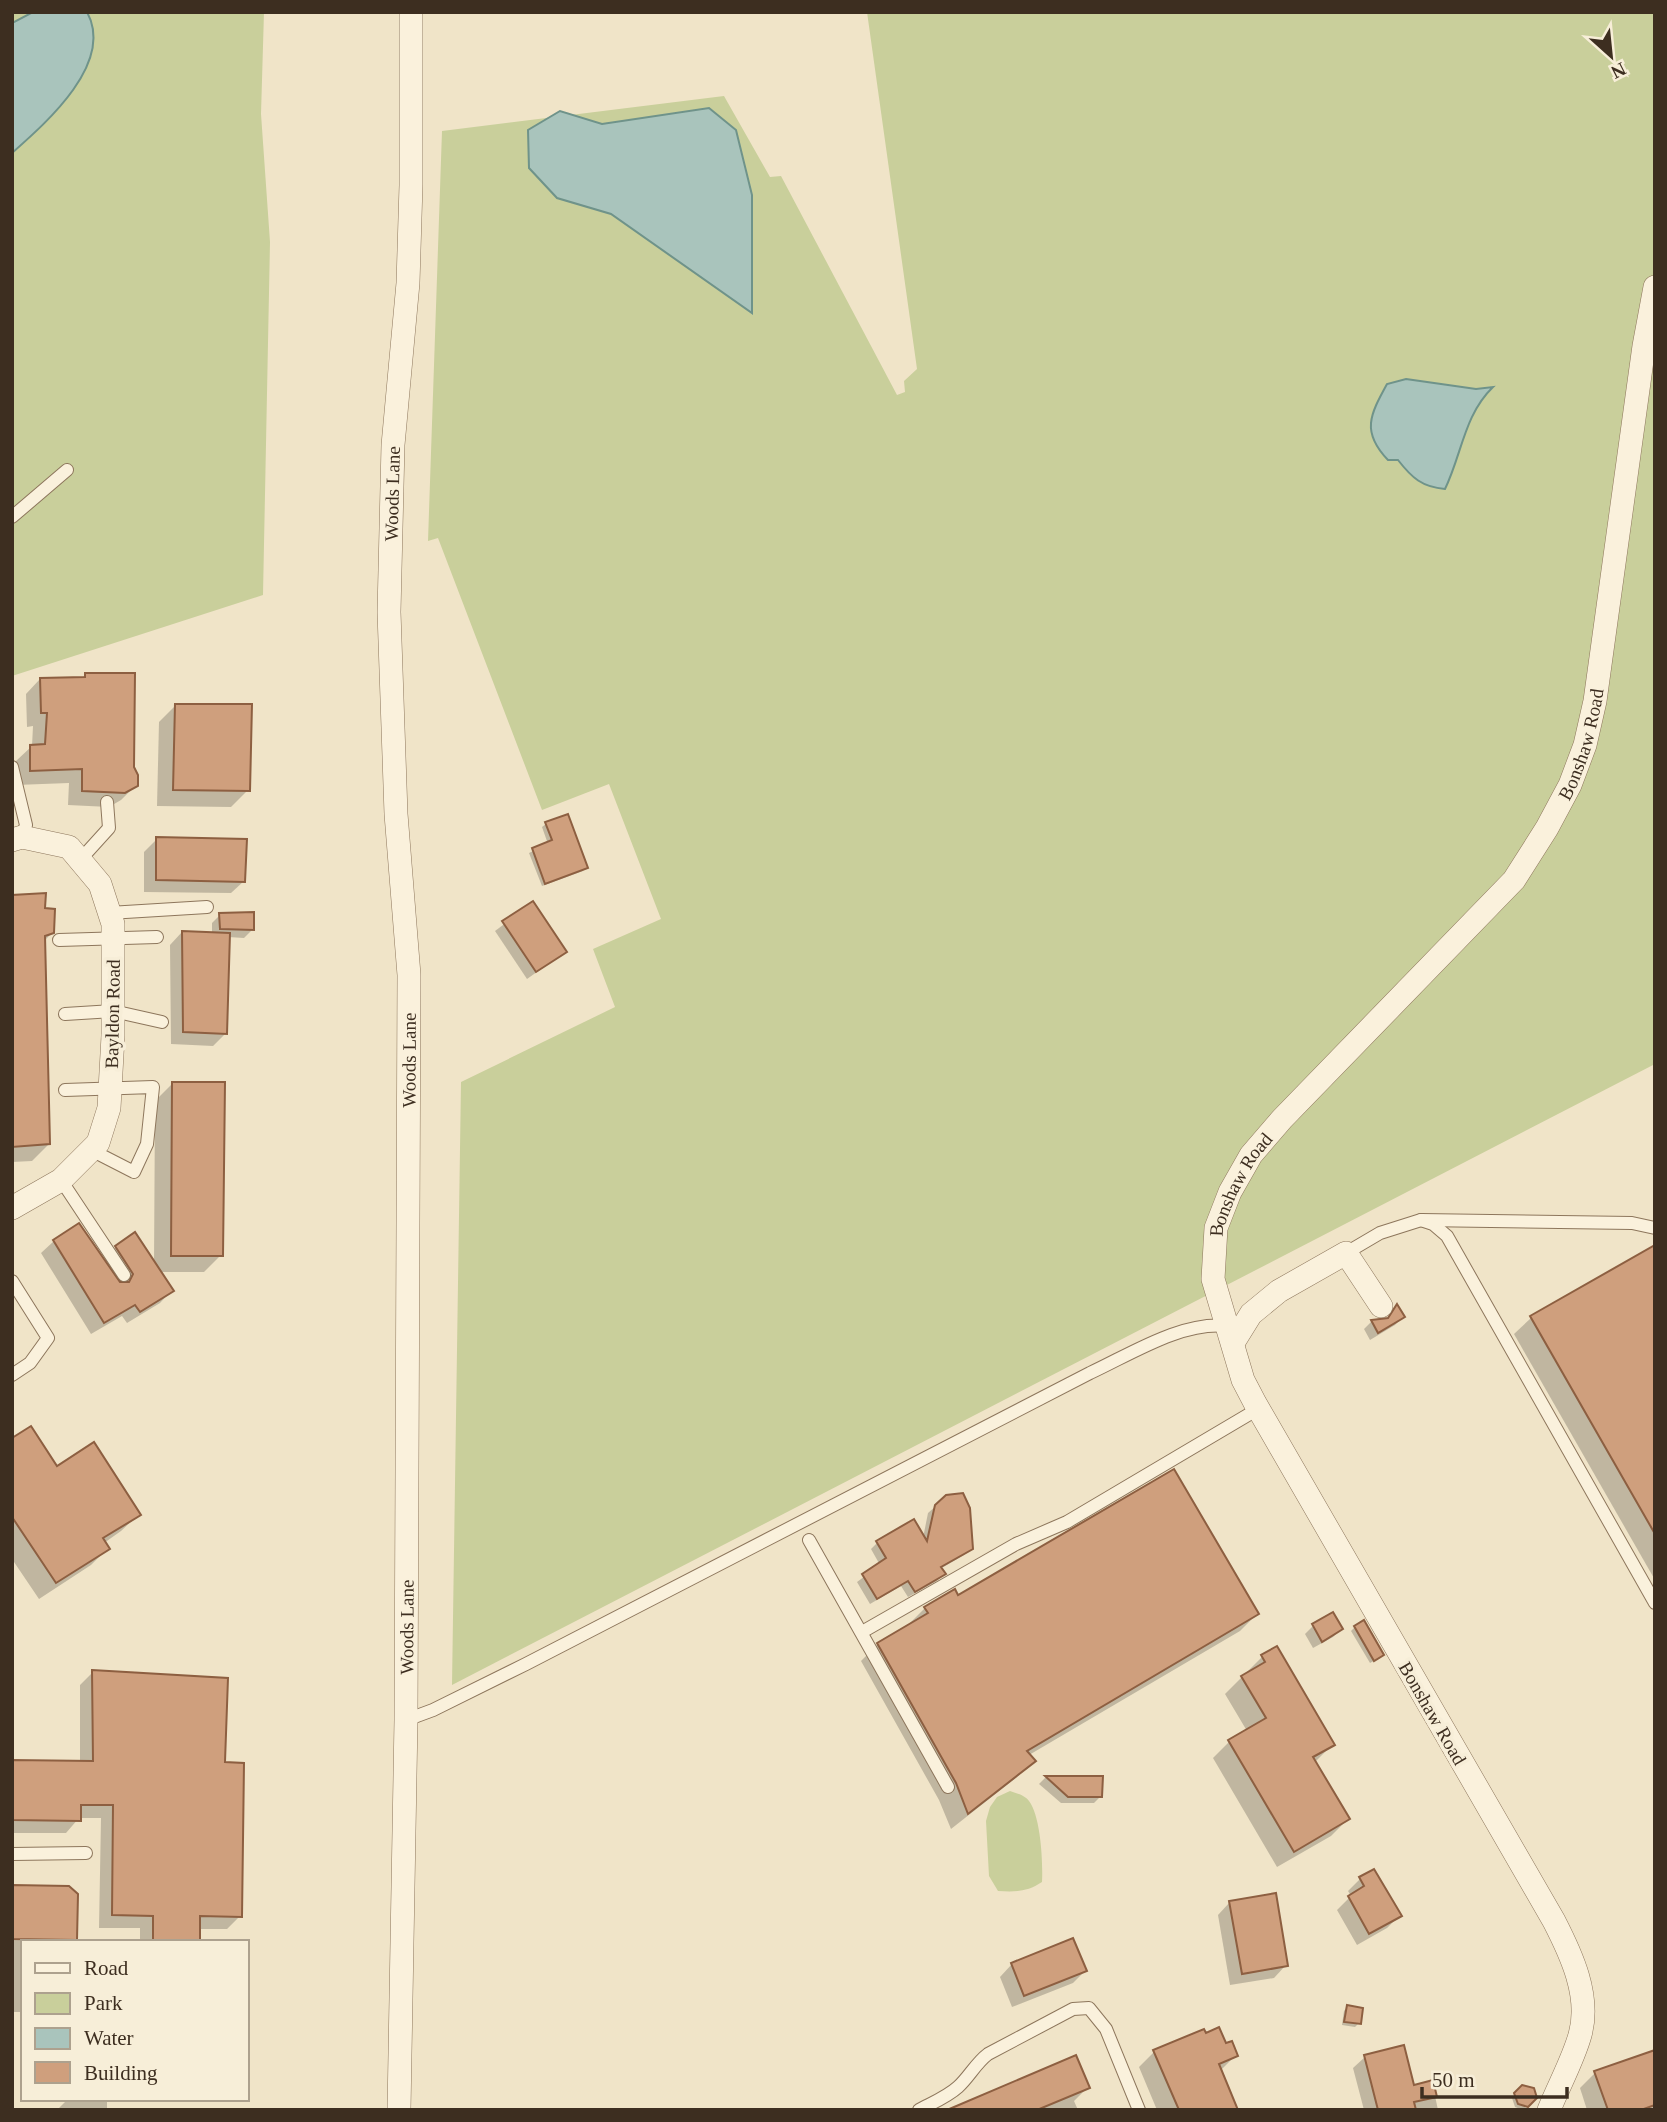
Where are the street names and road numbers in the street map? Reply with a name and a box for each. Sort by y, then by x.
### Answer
street label: Woods Lane [381,446,404,542]
street label: Bonshaw Road [1554,687,1608,804]
street label: Bayldon Road [101,959,124,1069]
street label: Woods Lane [398,1012,420,1108]
street label: Bonshaw Road [1206,1128,1277,1237]
street label: Woods Lane [396,1579,418,1675]
street label: Bonshaw Road [1395,1658,1471,1769]

